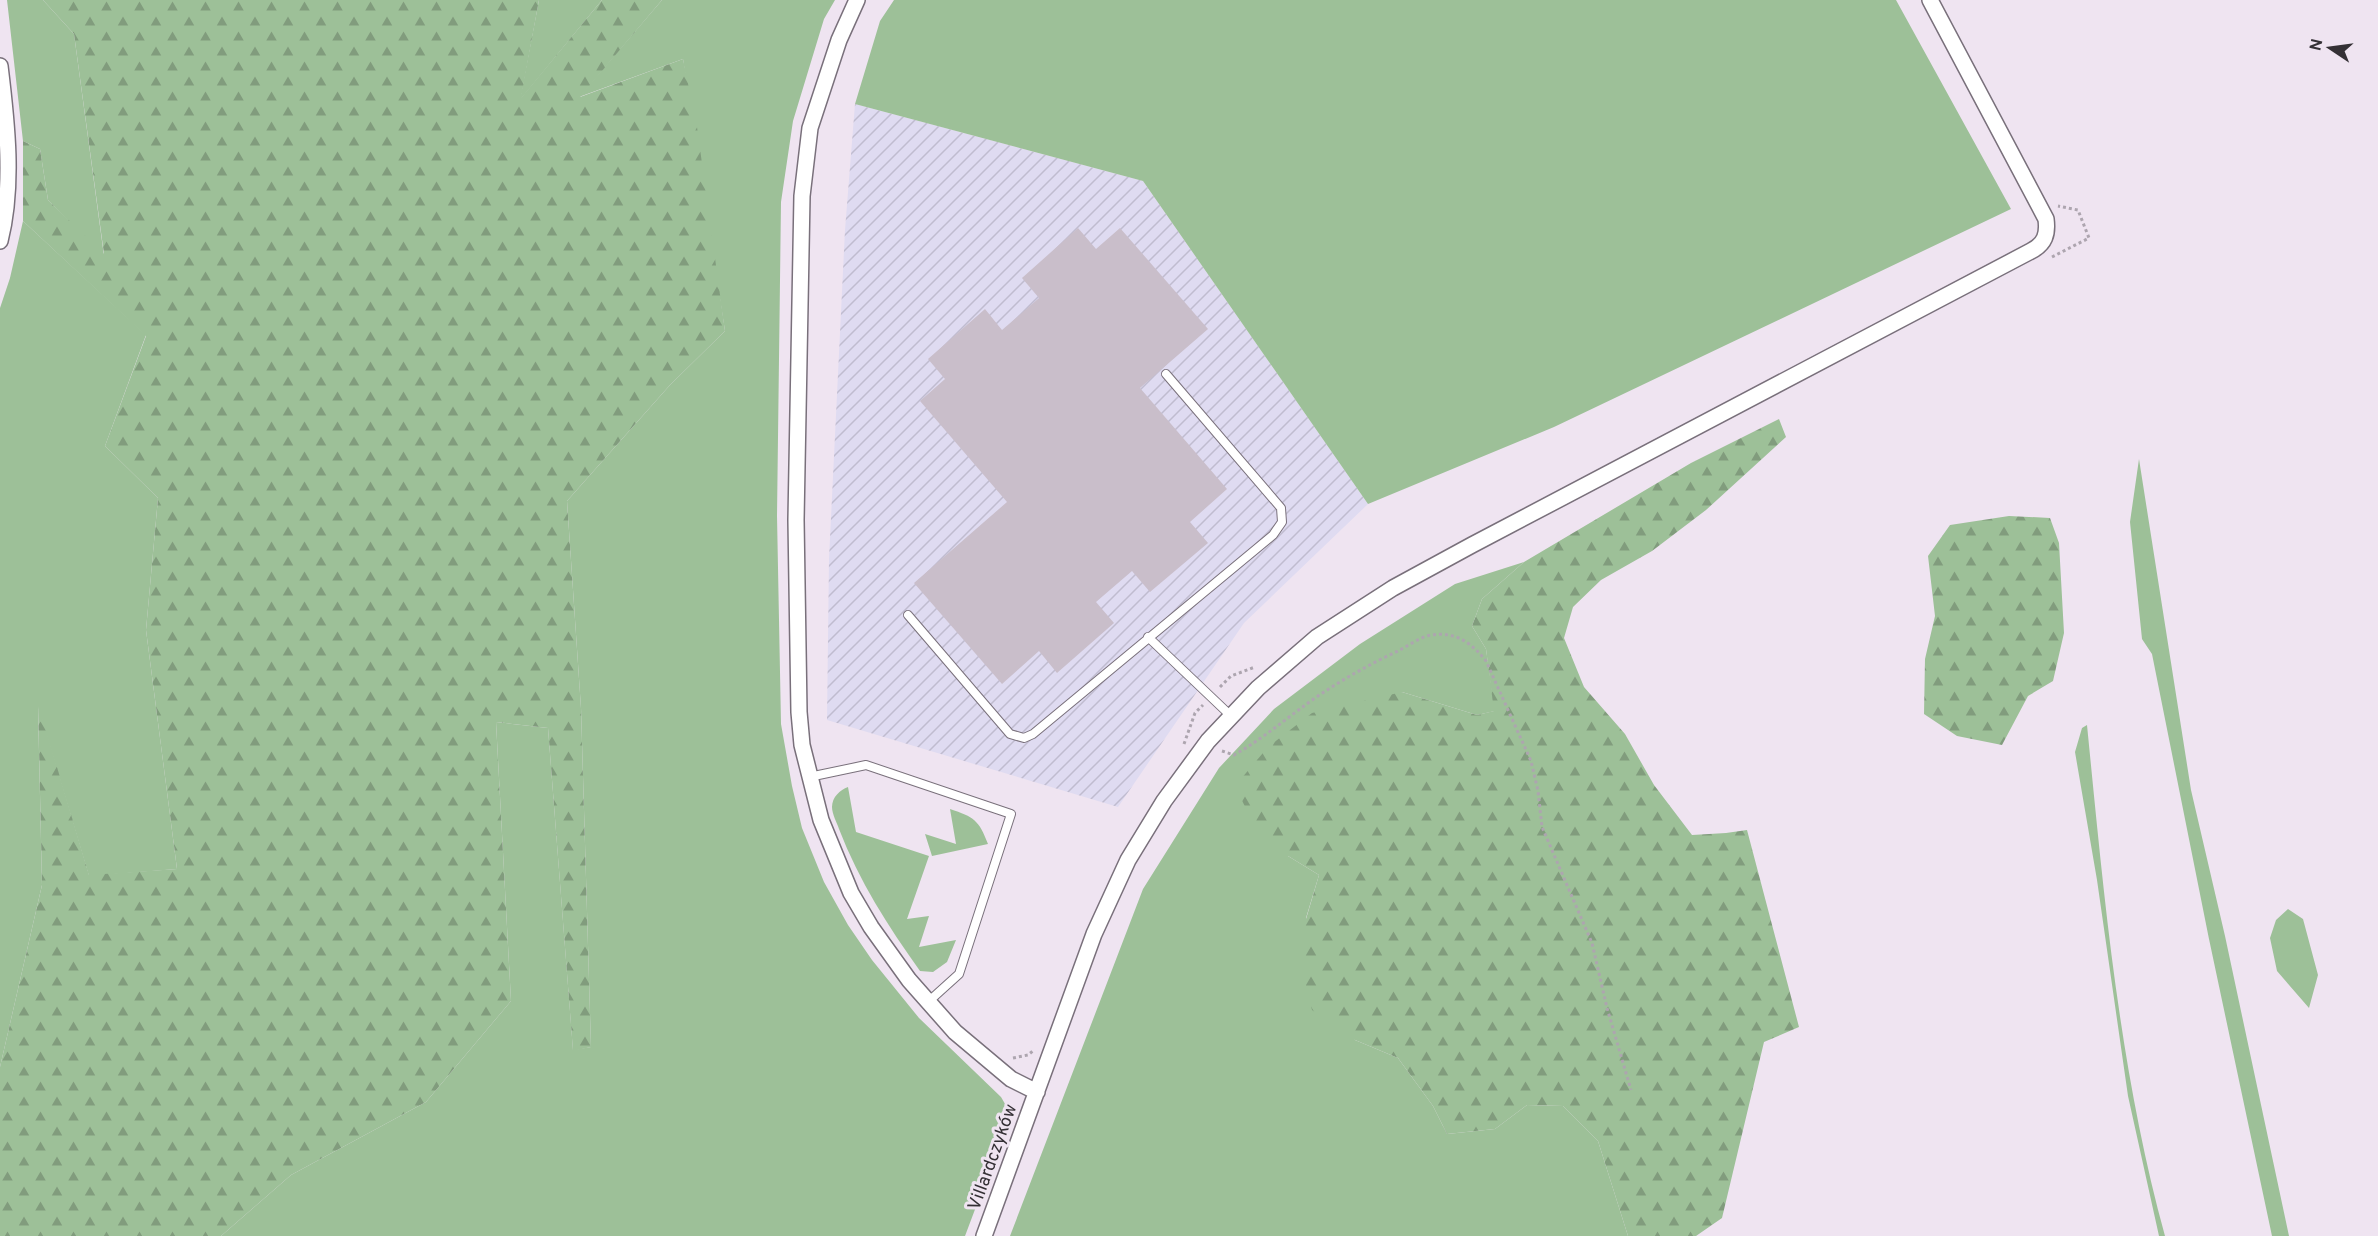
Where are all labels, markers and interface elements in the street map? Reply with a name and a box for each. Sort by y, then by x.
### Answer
north arrow [2300,18,2360,78]
text: N [2306,37,2328,53]
street label: Villardczyków [964,1101,1023,1214]

